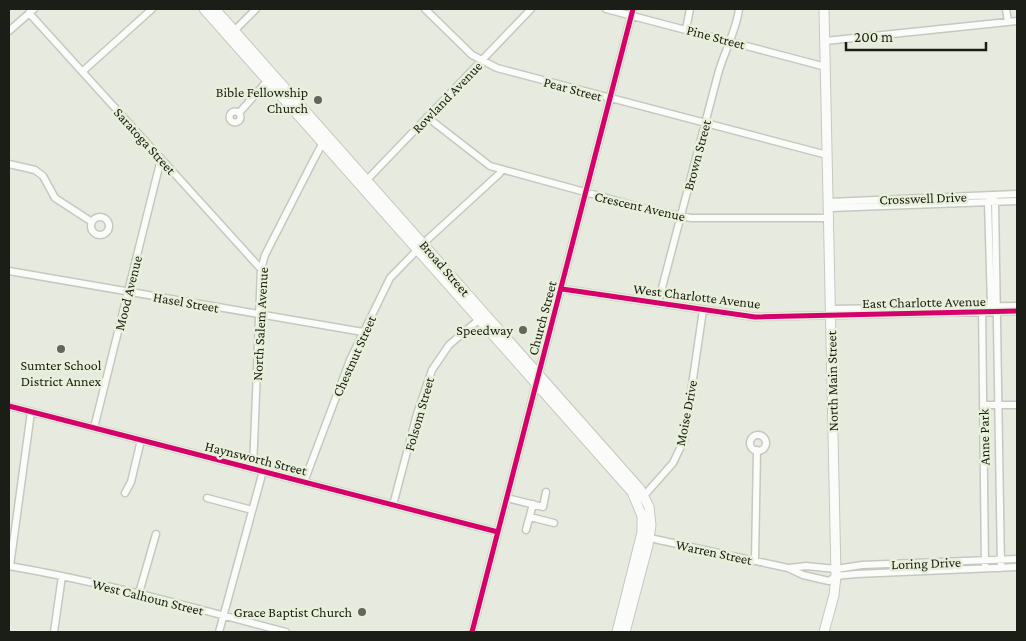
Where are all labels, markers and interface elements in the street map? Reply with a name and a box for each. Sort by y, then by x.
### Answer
scale bar [846,20,986,52]
street label: Pine Street [685,22,747,53]
text: 200 m [854,29,893,45]
street label: Rowland Avenue [409,58,485,136]
street label: Pear Street [542,74,604,105]
place label: Bible Fellowship Church [216,84,308,116]
marker: Bible Fellowship Church [312,94,324,106]
street label: Saratoga Street [111,104,179,178]
street label: Brown Street [680,118,714,192]
street label: Crescent Avenue [593,188,687,224]
street label: Crosswell Drive [879,188,967,208]
street label: Broad Street [416,237,474,299]
street label: Mood Avenue [111,254,145,332]
street label: North Salem Avenue [249,267,271,381]
street label: Church Street [524,279,560,357]
street label: West Charlotte Avenue [632,280,762,312]
street label: Hasel Street [152,288,220,316]
street label: East Charlotte Avenue [862,293,986,311]
street label: Chestnut Street [329,313,379,399]
place label: Speedway [456,322,514,338]
marker: Speedway [517,324,529,336]
street label: North Main Street [823,330,841,431]
marker: Sumter School District Annex [55,343,67,355]
place label: Sumter School District Annex [21,357,102,389]
street label: Folsom Street [401,375,437,453]
street label: Moise Drive [672,379,700,447]
street label: Anne Park [976,408,992,465]
street label: Haynsworth Street [203,438,309,479]
street label: Warren Street [674,536,754,568]
street label: Loring Drive [891,554,961,572]
street label: West Calhoun Street [91,575,206,619]
place label: Grace Baptist Church [234,604,352,620]
marker: Grace Baptist Church [356,606,368,618]

